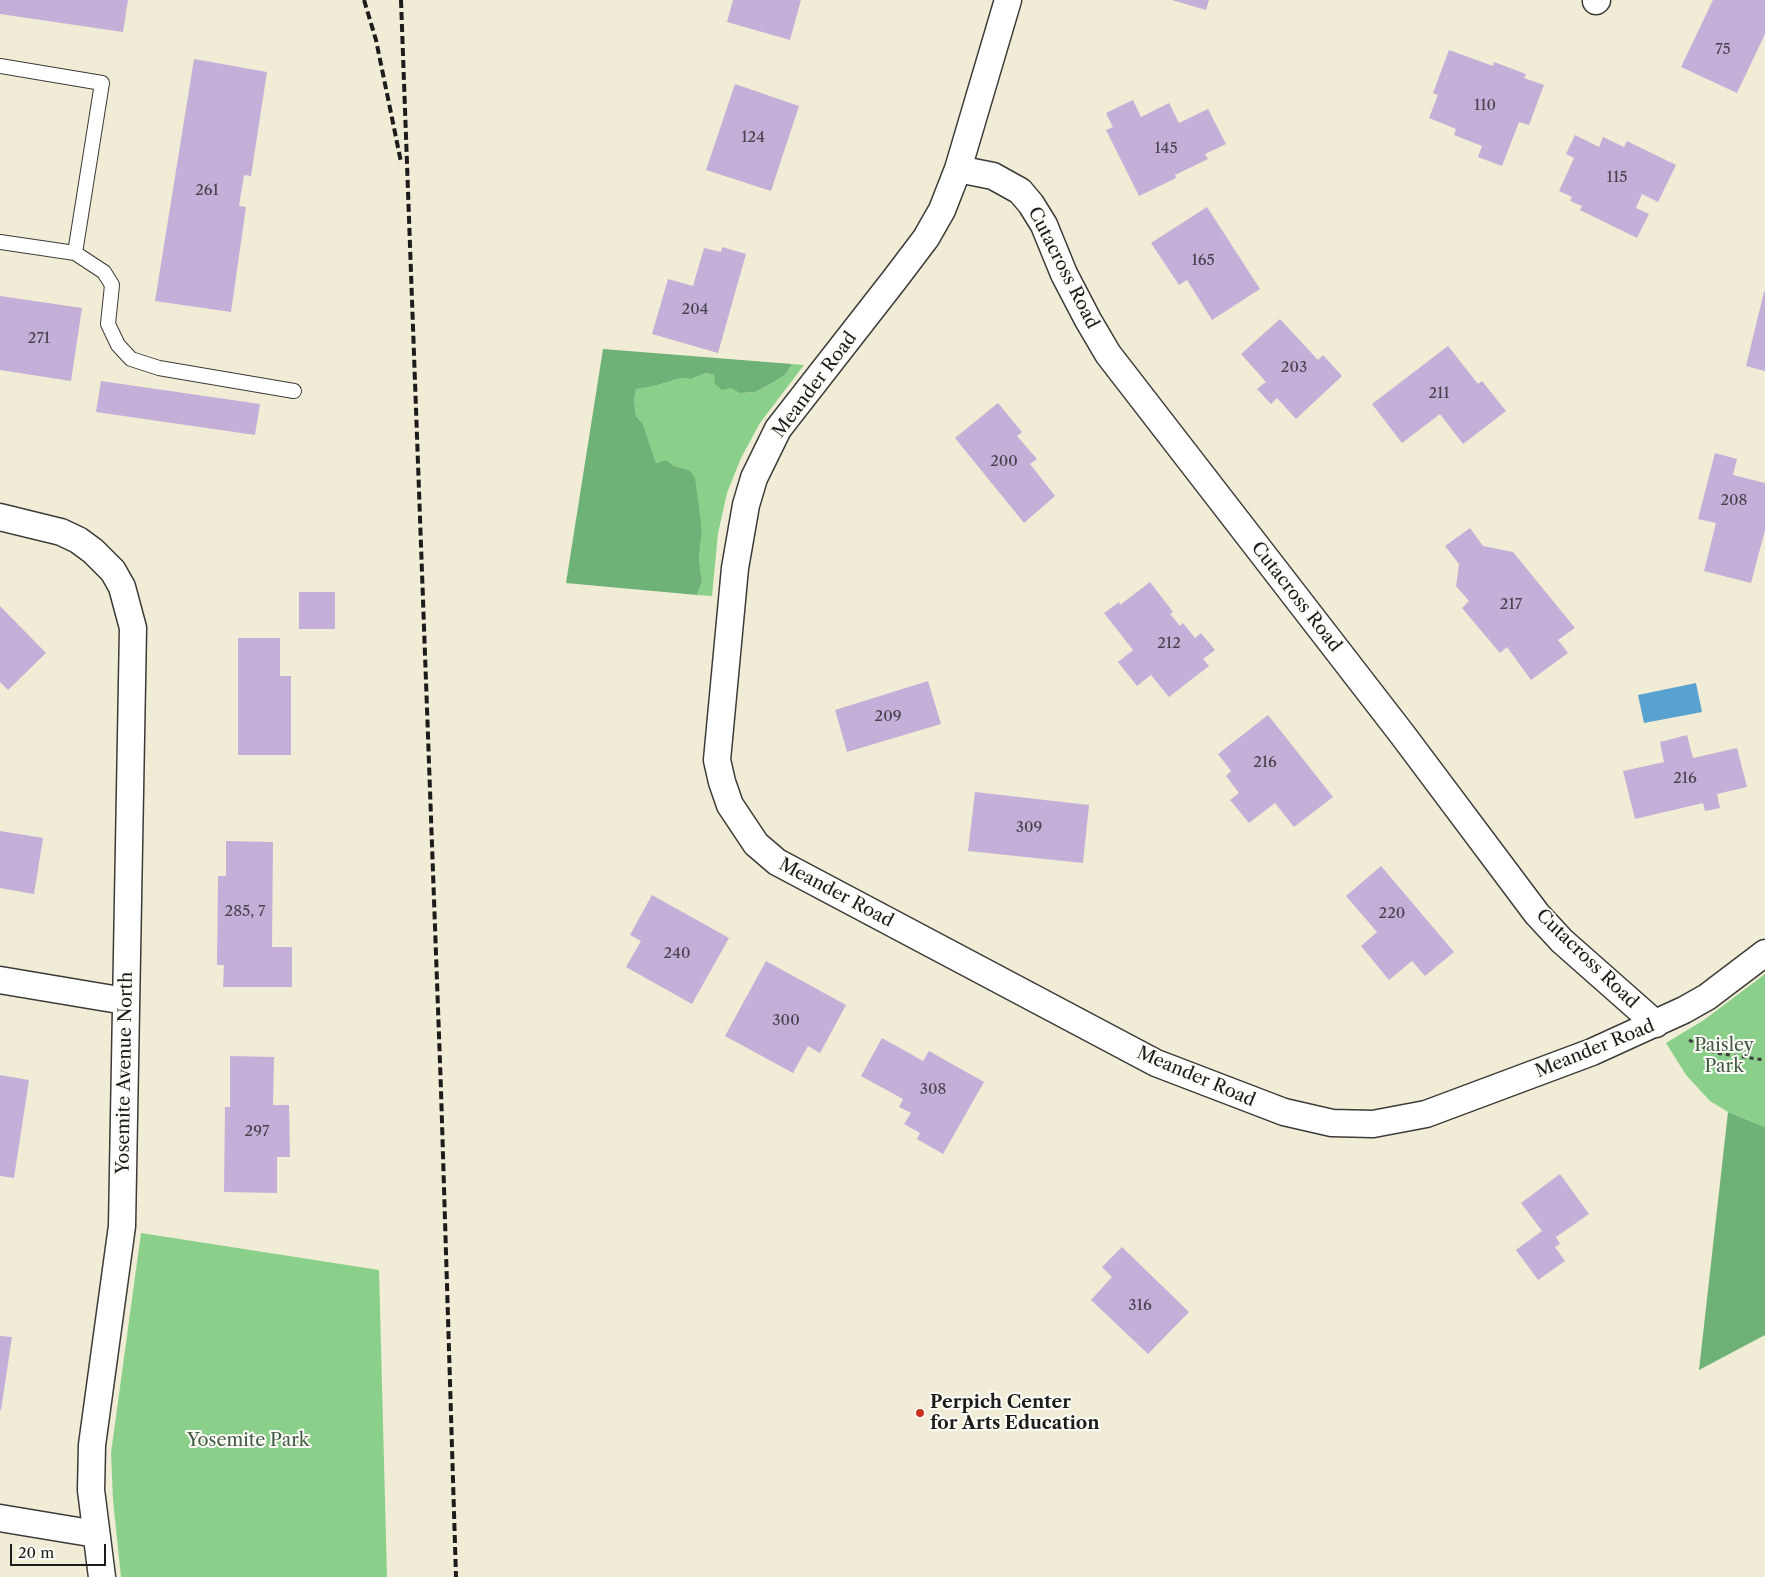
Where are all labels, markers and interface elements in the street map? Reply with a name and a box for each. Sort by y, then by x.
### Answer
house number: 75 [1715,41,1731,59]
house number: 110 [1474,97,1496,115]
house number: 124 [741,129,765,147]
house number: 145 [1154,140,1178,158]
house number: 115 [1607,169,1627,187]
house number: 261 [195,182,219,200]
street label: Cutacross Road [1023,204,1103,332]
house number: 165 [1191,252,1215,270]
house number: 204 [682,301,708,319]
street label: Meander Road [768,328,862,442]
house number: 271 [28,330,50,348]
house number: 203 [1281,359,1307,377]
house number: 211 [1428,385,1450,403]
house number: 200 [990,453,1018,471]
house number: 208 [1720,492,1748,510]
street label: Cutacross Road [1246,538,1346,656]
house number: 217 [1500,596,1522,614]
house number: 212 [1157,635,1181,653]
house number: 209 [875,708,901,726]
house number: 216 [1253,754,1277,772]
house number: 216 [1673,770,1697,788]
house number: 309 [1016,819,1042,837]
street label: Meander Road [775,854,897,932]
house number: 285, 7 [225,903,265,921]
house number: 220 [1379,905,1405,923]
street label: Cutacross Road [1531,905,1643,1013]
house number: 240 [664,945,690,963]
street label: Yosemite Avenue North [112,972,138,1174]
house number: 300 [772,1012,800,1030]
street label: Meander Road [1532,1015,1658,1083]
park label: Paisley Park [1694,1035,1754,1078]
street label: Meander Road [1134,1042,1258,1112]
house number: 308 [920,1081,946,1099]
house number: 297 [245,1123,269,1141]
house number: 316 [1128,1297,1152,1315]
place label: Perpich Center for Arts Education [930,1392,1100,1435]
marker: Perpich Center for Arts Education [914,1407,926,1419]
park label: Yosemite Park [187,1430,309,1452]
scale bar [12,1534,109,1566]
text: 20 m [18,1543,54,1562]

